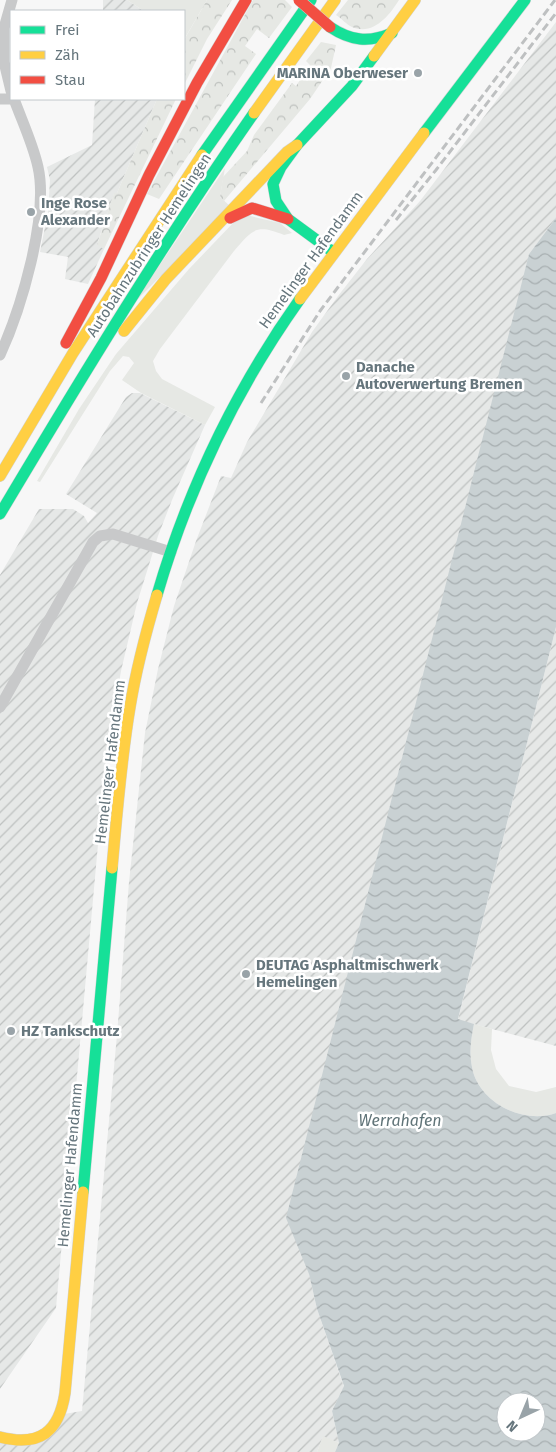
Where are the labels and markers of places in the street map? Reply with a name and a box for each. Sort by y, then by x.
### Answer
place label: MARINA Oberweser [277,64,409,82]
marker: MARINA Oberweser [412,67,424,79]
place label: Inge Rose Alexander [40,194,111,229]
marker: Inge Rose Alexander [25,206,37,218]
place label: Danache Autoverwertung Bremen [355,358,523,393]
marker: Danache Autoverwertung Bremen [340,370,352,382]
place label: DEUTAG Asphaltmischwerk Hemelingen [256,956,439,991]
marker: DEUTAG Asphaltmischwerk Hemelingen [240,968,252,980]
place label: HZ Tankschutz [21,1022,120,1040]
marker: HZ Tankschutz [5,1025,17,1037]

